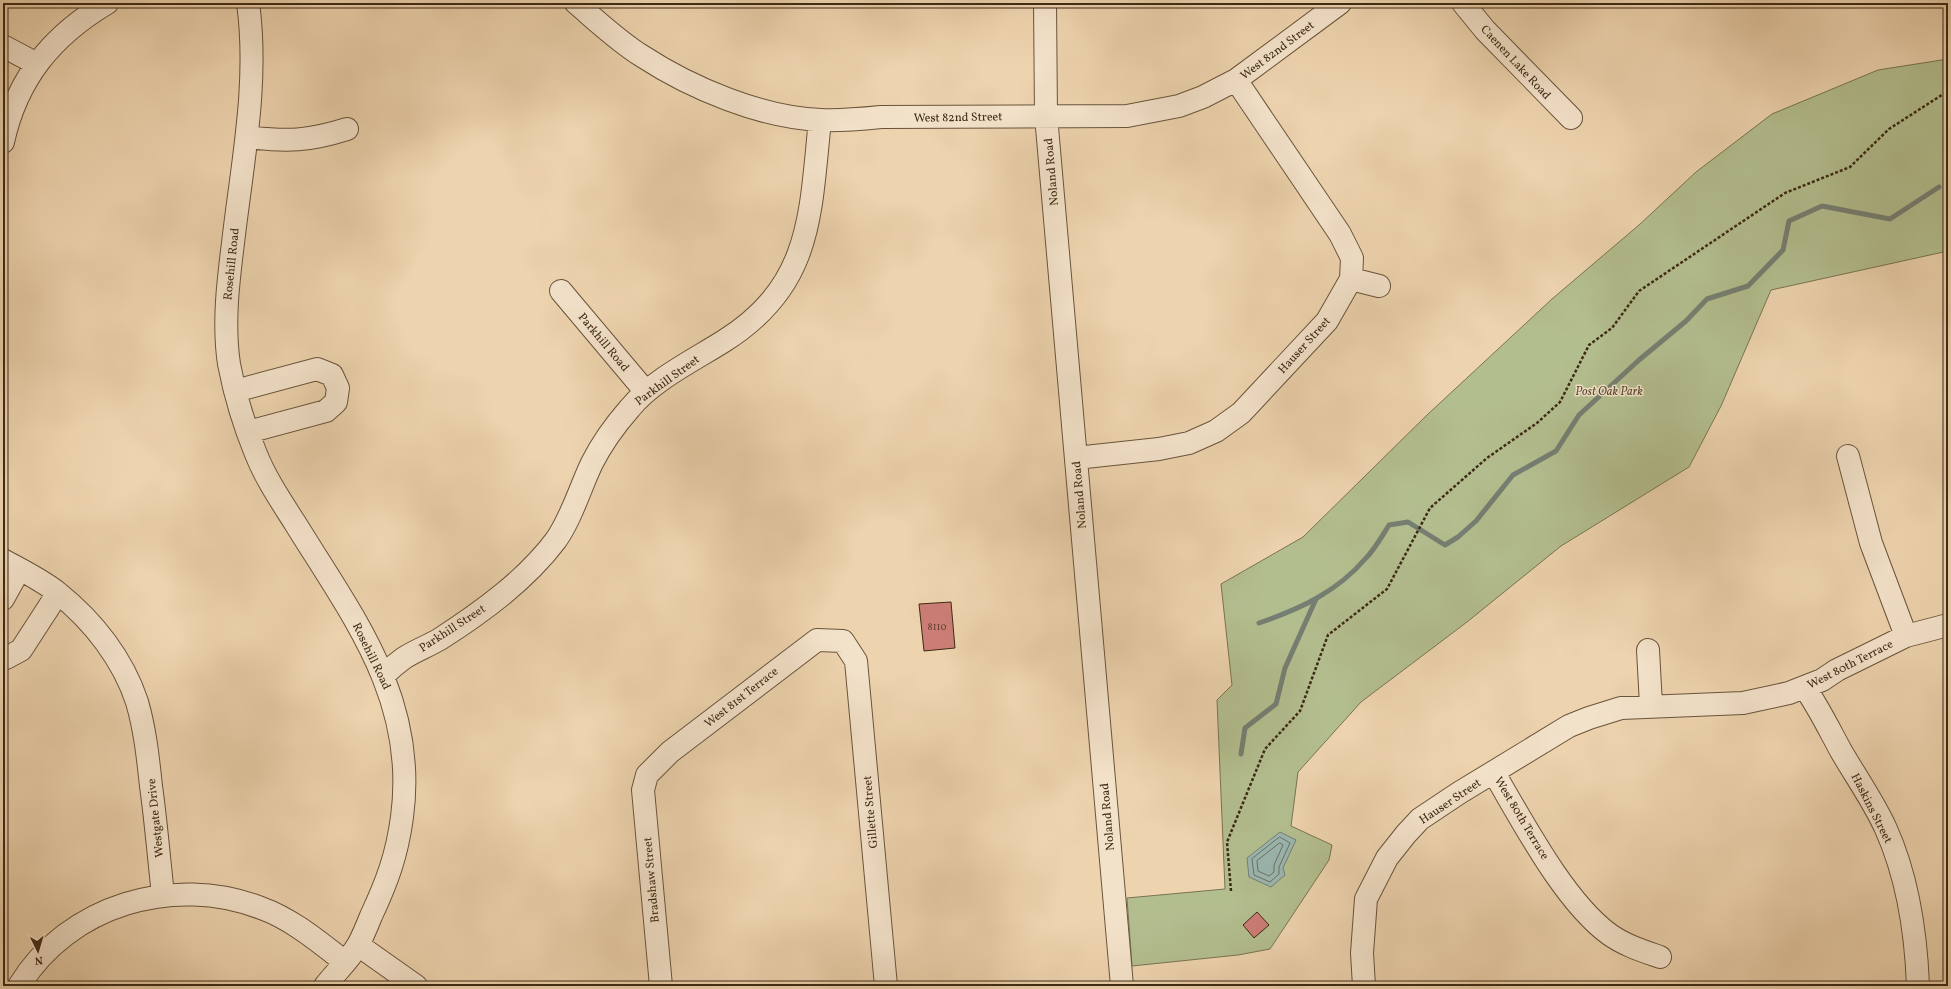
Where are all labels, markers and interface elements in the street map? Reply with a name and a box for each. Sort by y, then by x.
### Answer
street label: West 82nd Street [1237,18,1318,84]
street label: Caenen Lake Road [1477,22,1554,103]
street label: West 82nd Street [913,109,1003,127]
street label: Noland Road [1041,137,1063,207]
street label: Rosehill Road [220,227,244,301]
street label: Parkhill Road [574,310,633,376]
street label: Hauser Street [1275,314,1335,378]
street label: Parkhill Street [632,352,703,410]
park label: Post Oak Park [1575,384,1643,400]
street label: Noland Road [1069,460,1091,530]
street label: Parkhill Street [416,601,489,656]
street label: Rosehill Road [348,620,394,693]
house number: 8110 [928,620,946,634]
street label: West 80th Terrace [1805,636,1896,693]
street label: West 81st Terrace [701,664,782,732]
street label: Haskins Street [1847,771,1896,846]
street label: West 80th Terrace [1490,774,1552,863]
street label: Gillette Street [860,775,882,849]
street label: Hauser Street [1416,775,1485,828]
street label: Westgate Drive [144,777,168,858]
street label: Noland Road [1097,782,1119,852]
street label: Bradshaw Street [640,836,664,923]
north arrow [18,931,58,971]
text: N [34,952,43,967]

